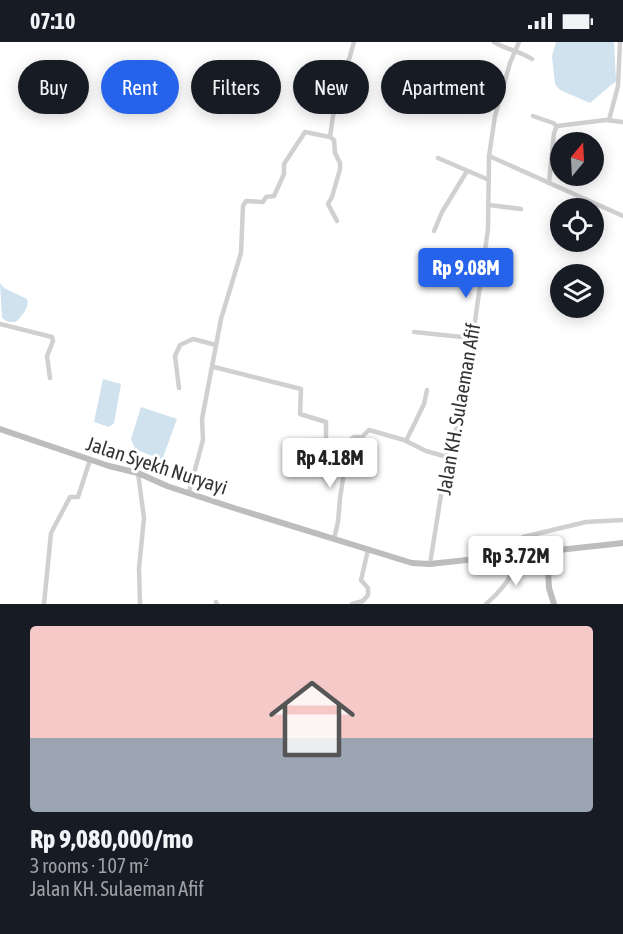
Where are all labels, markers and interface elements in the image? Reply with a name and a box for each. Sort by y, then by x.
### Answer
text: 07:10 [30,8,75,34]
chip: Buy [18,60,89,114]
chip: Rent [101,60,179,114]
chip: Filters [191,60,281,114]
chip: New [293,60,369,114]
chip: Apartment [381,60,506,114]
north arrow [550,132,604,186]
map controls [550,132,604,318]
button: locate [550,198,604,252]
pin: Rp 9.08M [404,248,528,299]
text: Rp 9.08M [432,256,500,279]
button: layers [550,264,604,318]
street label: Jalan KH. Sulaeman Afif [432,321,484,497]
street label: Jalan Syekh Nuryayi [84,431,230,499]
pin: Rp 4.18M [268,438,392,489]
text: Rp 4.18M [296,446,364,469]
pin: Rp 3.72M [454,536,578,587]
text: Rp 3.72M [482,544,550,567]
icon: home [258,665,366,773]
text: Rp 9,080,000/mo [30,824,193,854]
text: 3 rooms · 107 m² [30,854,149,877]
text: Jalan KH. Sulaeman Afif [30,877,204,900]

